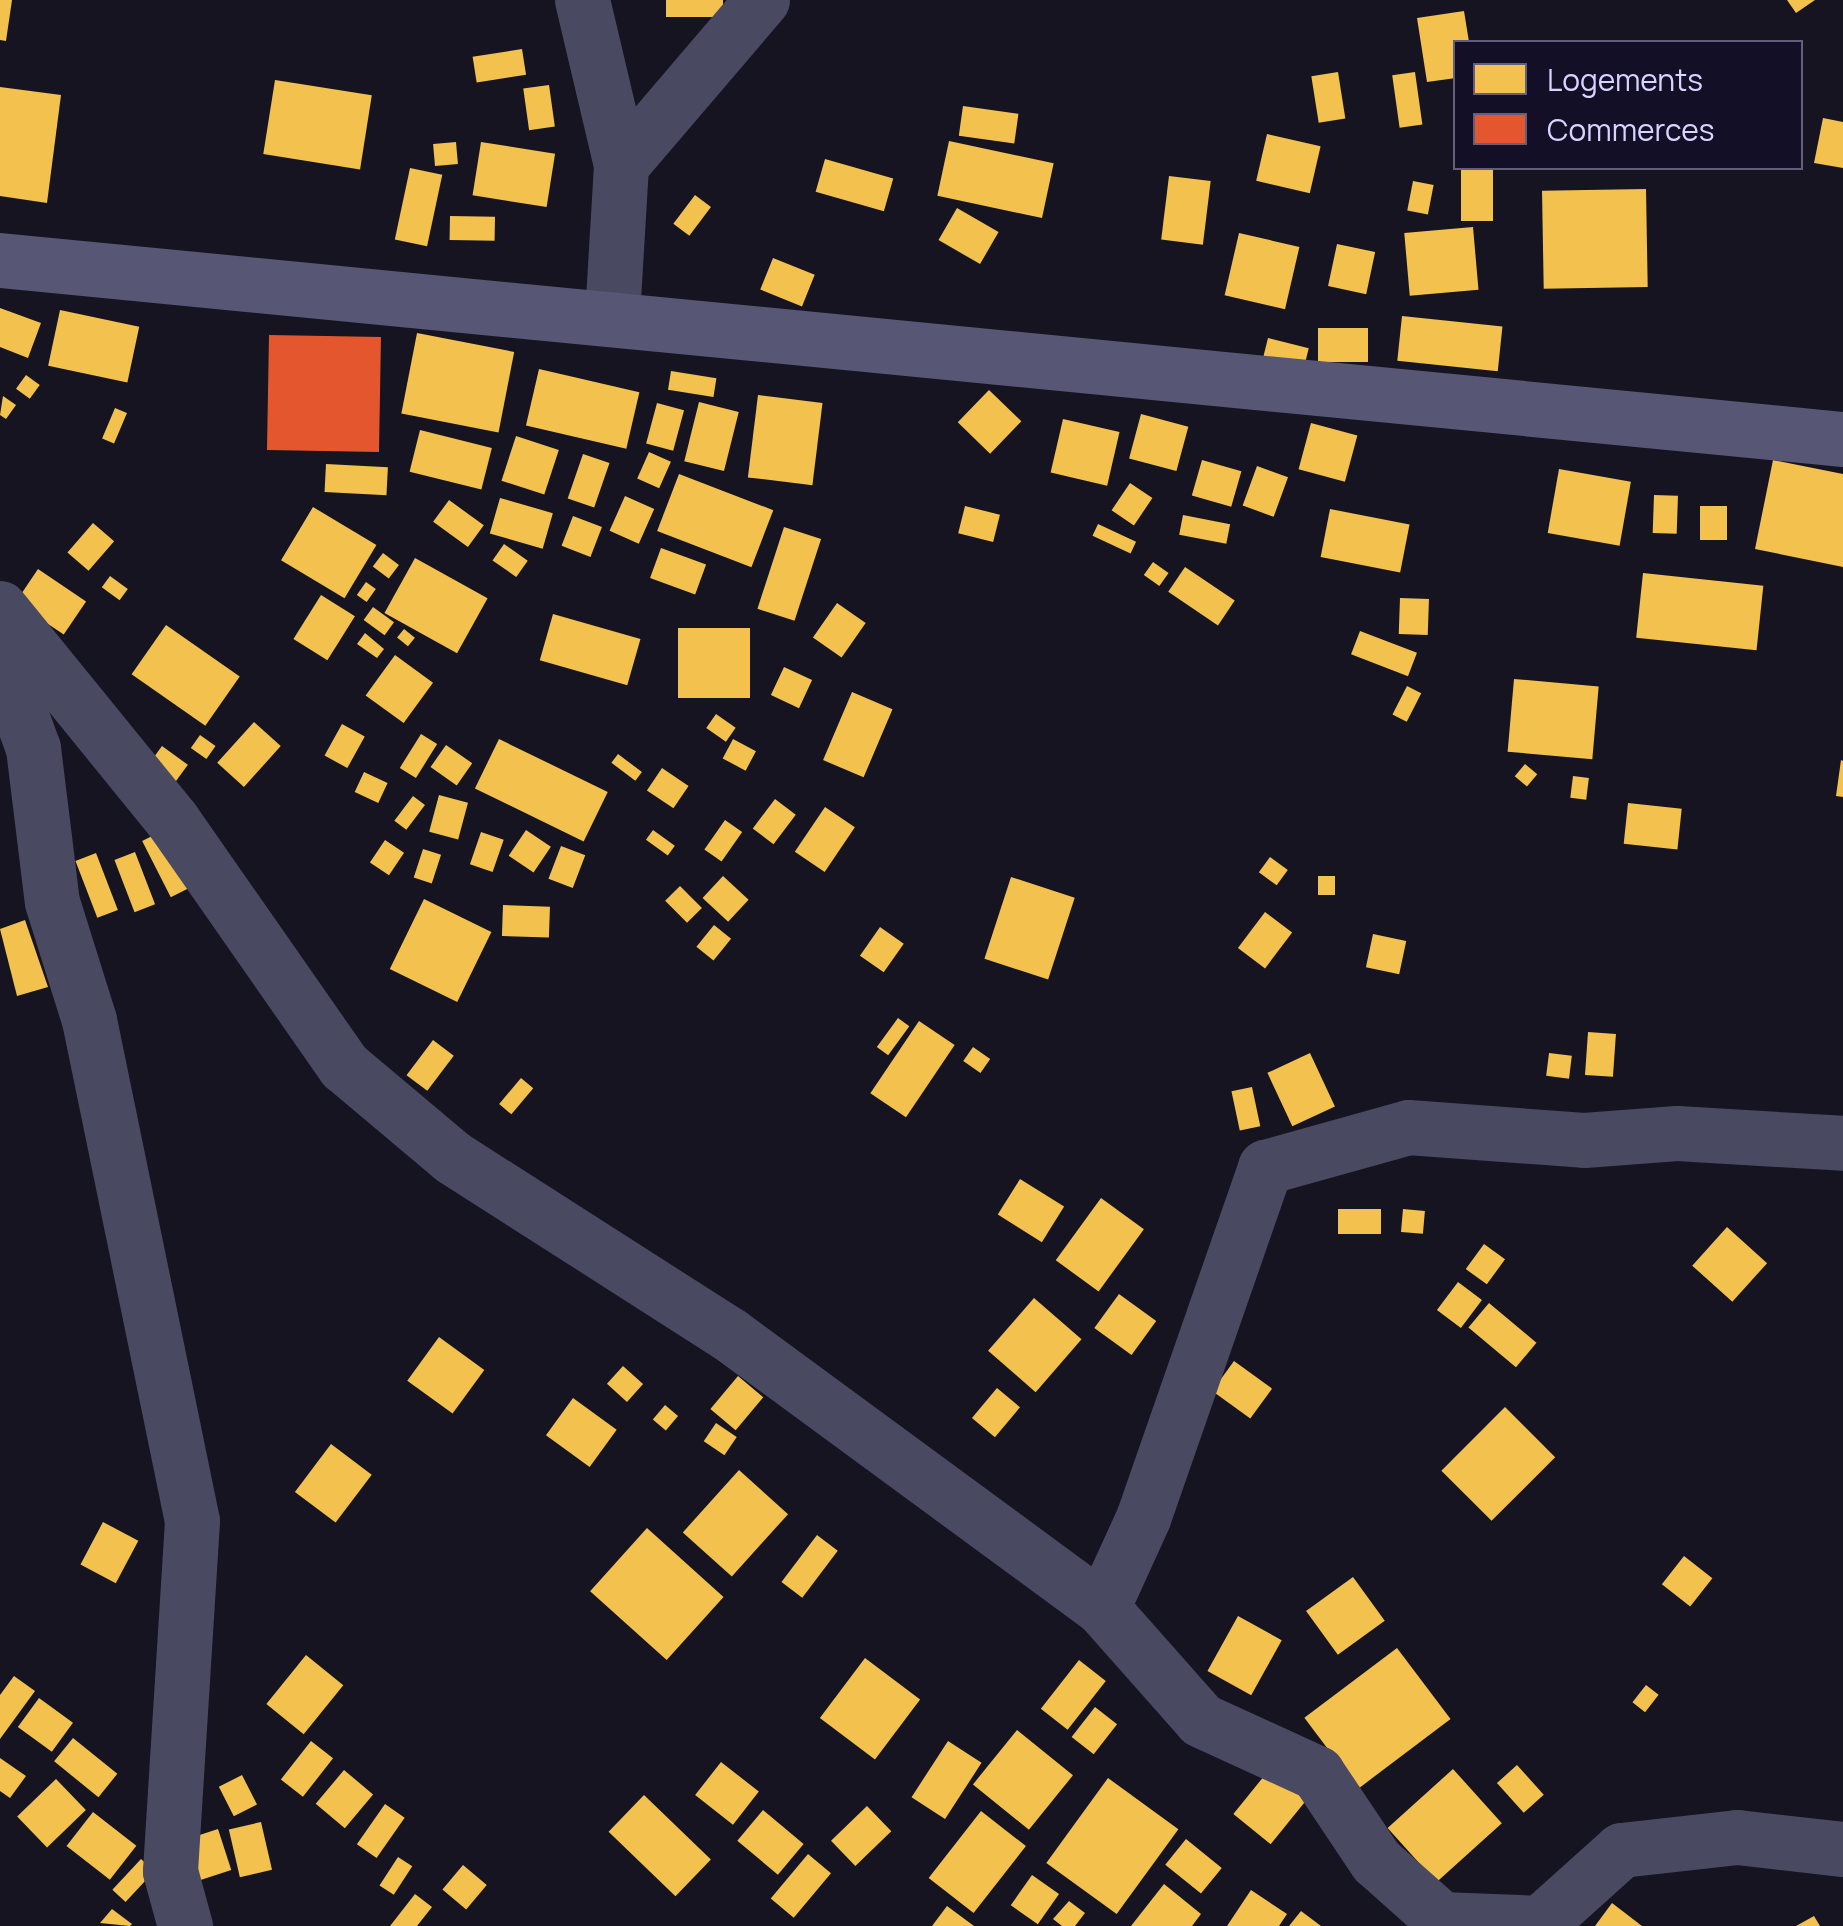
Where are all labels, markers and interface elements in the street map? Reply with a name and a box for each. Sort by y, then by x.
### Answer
legend [1453,40,1803,170]
text: Logements [1547,59,1703,100]
text: Commerces [1547,109,1714,150]

